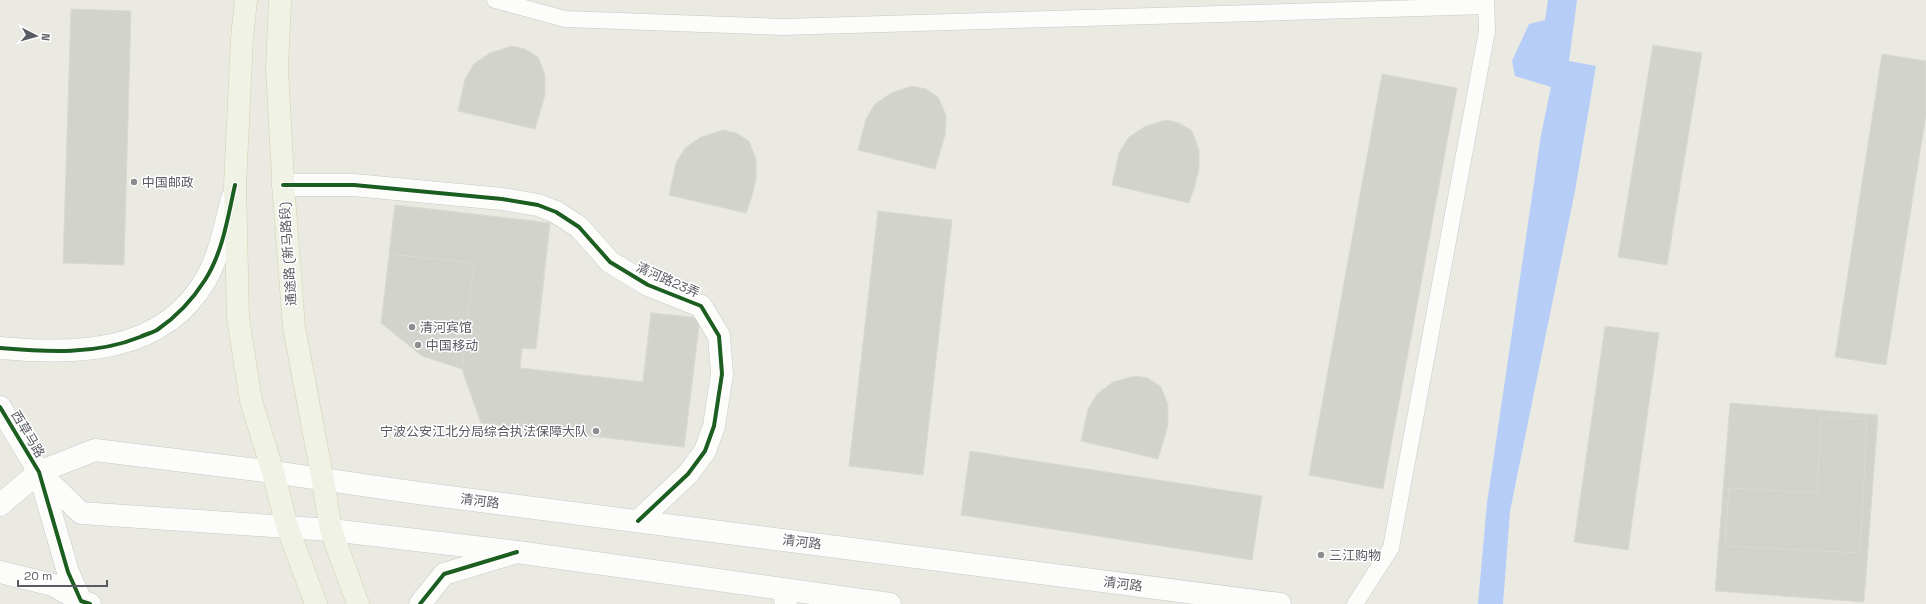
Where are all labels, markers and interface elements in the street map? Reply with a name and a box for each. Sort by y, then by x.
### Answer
north arrow [16,16,56,56]
text: N [39,33,53,41]
place label: 中国邮政 [142,174,194,191]
marker: 中国邮政 [129,177,139,187]
street label: 通途路 (新马路段) [276,201,300,307]
street label: 清河路23弄 [634,258,702,302]
place label: 清河宾馆 [420,319,472,336]
marker: 清河宾馆 [407,322,417,332]
place label: 中国移动 [426,337,478,354]
marker: 中国移动 [413,340,423,350]
street label: 西草马路 [7,407,49,461]
place label: 宁波公安江北分局综合执法保障大队 [380,423,588,440]
marker: 宁波公安江北分局综合执法保障大队 [591,426,601,436]
street label: 清河路 [460,490,500,512]
street label: 清河路 [782,531,822,553]
place label: 三江购物 [1329,547,1381,564]
marker: 三江购物 [1316,550,1326,560]
scale bar [18,562,107,588]
text: 20 m [24,568,52,584]
street label: 清河路 [1103,573,1143,595]

